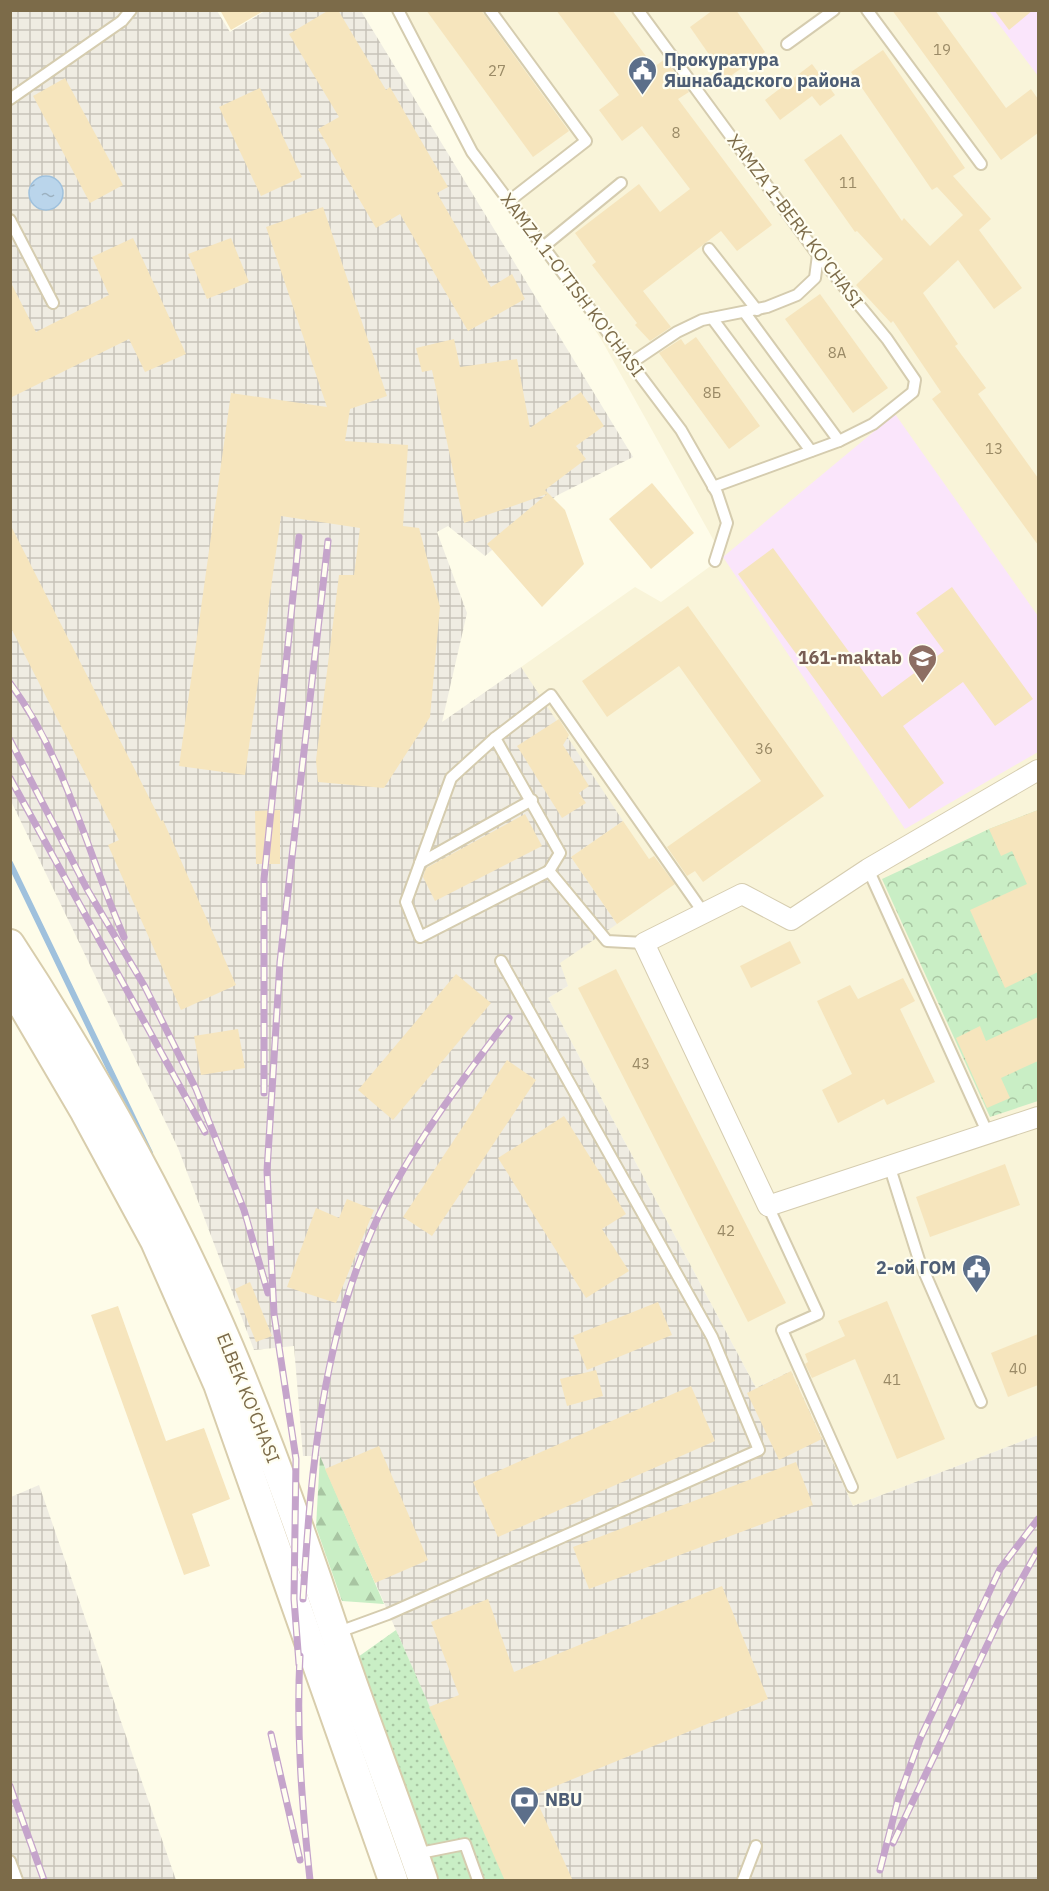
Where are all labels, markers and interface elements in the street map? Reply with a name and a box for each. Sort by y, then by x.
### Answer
house number: 19 [933,40,951,59]
place label: Прокуратура Яшнабадского района [664,48,861,92]
public building icon: Прокуратура Яшнабадского района [627,54,659,96]
house number: 27 [488,61,506,80]
house number: 8 [671,123,681,142]
street label: XAMZA 1-BERK KO'CHASI [723,129,868,312]
house number: 11 [839,173,857,192]
street label: XAMZA 1-O'TISH KO'CHASI [496,188,649,381]
house number: 8А [828,343,847,362]
house number: 8Б [703,383,721,402]
house number: 13 [985,439,1003,458]
school or university icon: 161-maktab [907,642,939,684]
place label: 161-maktab [798,646,902,669]
house number: 36 [755,739,773,758]
house number: 43 [632,1054,650,1073]
house number: 42 [717,1221,735,1240]
public building icon: 2-ой ГОМ [961,1252,993,1294]
place label: 2-ой ГОМ [876,1256,956,1279]
street label: ELBEK KO'CHASI [212,1329,285,1466]
house number: 40 [1009,1359,1027,1378]
house number: 41 [883,1370,901,1389]
bank icon: NBU [508,1784,540,1826]
place label: NBU [545,1788,583,1811]

